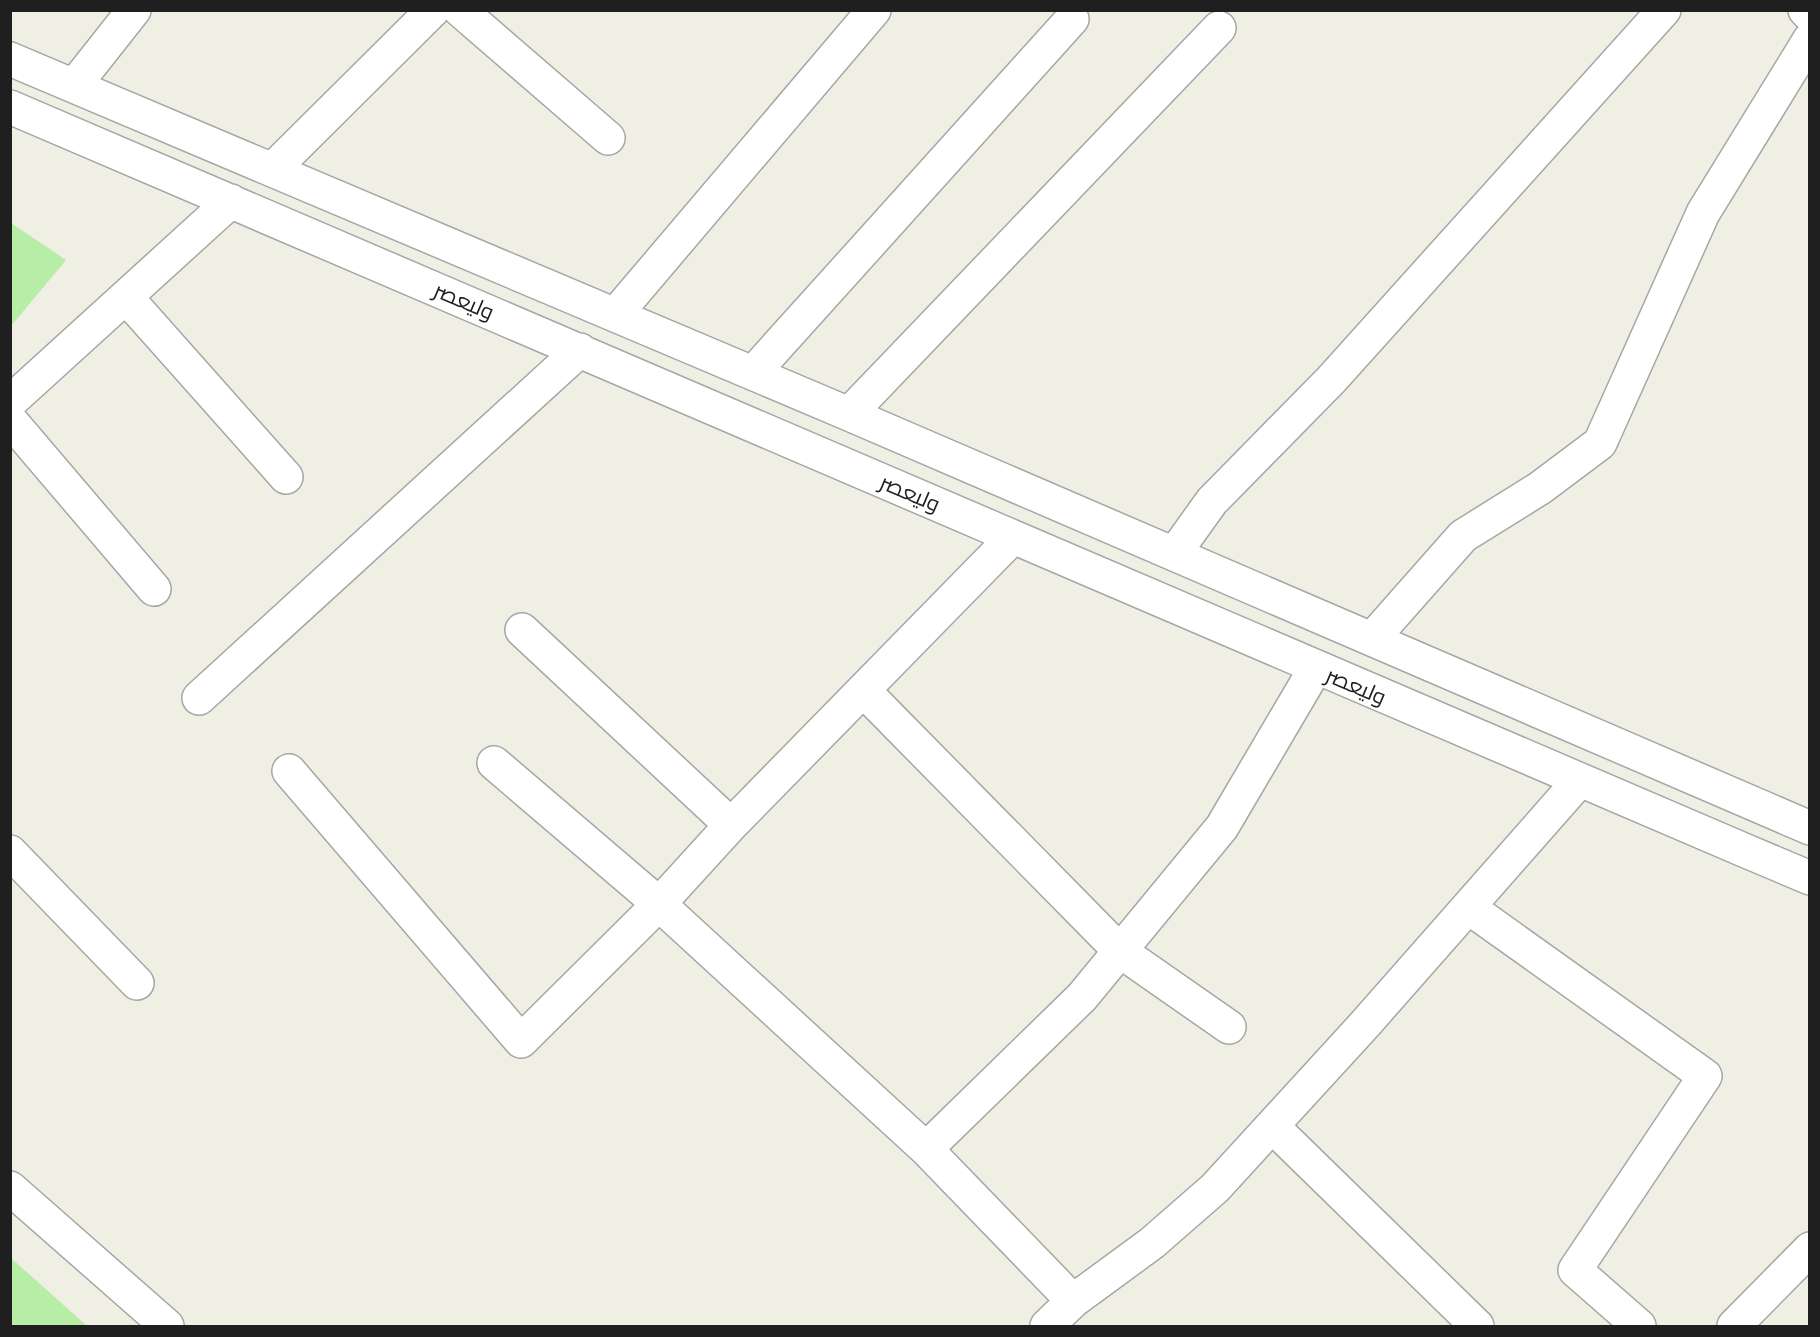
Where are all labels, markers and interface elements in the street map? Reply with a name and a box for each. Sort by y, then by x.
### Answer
street label: ولیعصر [428,275,498,326]
street label: ولیعصر [874,467,944,518]
street label: ولیعصر [1320,660,1390,711]

